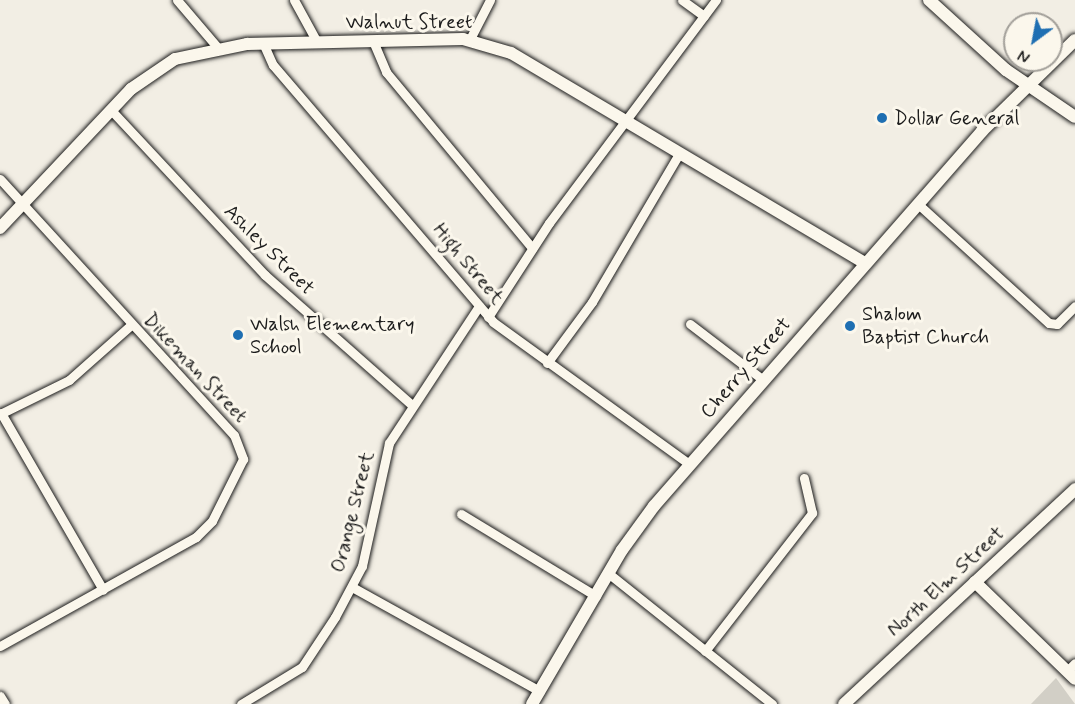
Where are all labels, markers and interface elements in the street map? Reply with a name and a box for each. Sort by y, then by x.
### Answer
street label: Walnut Street [344,10,474,34]
north arrow [1003,12,1063,72]
text: N [1014,44,1034,68]
place label: Dollar General [894,106,1018,130]
marker: Dollar General [875,111,889,125]
street label: Ashley Street [219,200,319,300]
street label: High Street [427,219,509,309]
place label: Shalom Baptist Church [862,302,989,349]
street label: Dikeman Street [137,307,253,429]
place label: Walsh Elementary School [250,312,414,359]
street label: Cherry Street [696,313,796,423]
marker: Shalom Baptist Church [843,319,857,333]
marker: Walsh Elementary School [231,328,245,342]
street label: Orange Street [326,449,380,575]
street label: North Elm Street [883,522,1009,642]

